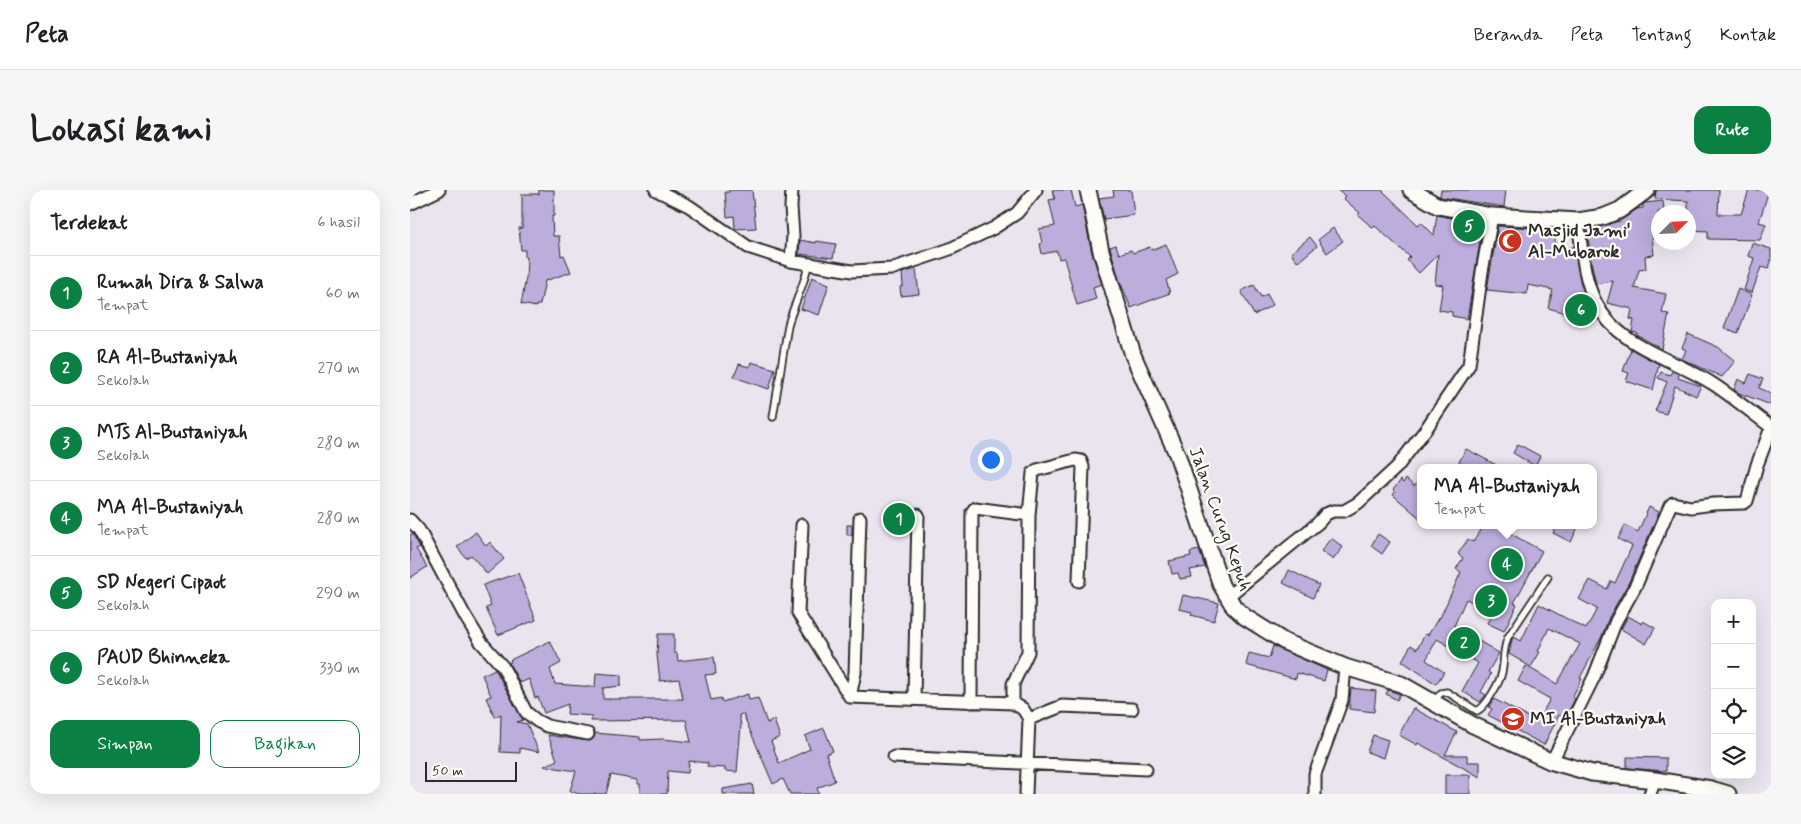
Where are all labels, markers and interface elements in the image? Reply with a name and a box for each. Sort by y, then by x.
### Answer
text: Peta [25,19,69,50]
text: Beranda [1473,23,1542,47]
text: Peta [1570,23,1603,47]
text: Tentang [1631,23,1692,47]
text: Kontak [1720,23,1776,47]
button: Rute [1694,106,1771,154]
text: Lokasi kami [30,107,212,153]
north arrow [1651,205,1696,250]
pin: 5 [1453,207,1485,245]
text: Terdekat [50,209,128,237]
text: 6 hasil [317,212,360,233]
place label: Masjid Jami' Al-Mubarok [1528,219,1631,264]
mosque icon: Masjid Jami' Al-Mubarok [1497,228,1523,254]
text: Rumah Dira & Salwa [97,270,264,295]
text: 1 [62,283,70,304]
text: 60 m [326,283,360,304]
pin: 6 [1565,291,1597,329]
text: Tempat [97,295,149,316]
text: RA Al-Bustaniyah [97,345,238,370]
text: 2 [62,358,70,379]
text: 270 m [317,358,360,379]
text: Sekolah [97,370,150,391]
text: MTs Al-Bustaniyah [97,420,248,445]
text: 3 [62,433,70,454]
text: 280 m [317,433,360,454]
street label: Jalan Curug Kepuh [1182,444,1257,595]
text: Sekolah [97,445,150,466]
your location [978,447,1004,473]
popup [1417,464,1597,529]
text: MA Al-Bustaniyah [1434,474,1580,499]
text: MA Al-Bustaniyah [97,495,243,520]
text: Tempat [1434,499,1486,520]
pin: 1 [883,500,915,538]
text: 4 [61,508,71,529]
text: 280 m [317,508,360,529]
text: Tempat [97,520,149,541]
pin: 4 [1491,545,1523,583]
text: SD Negeri Cipaot [97,570,226,595]
pin: 3 [1475,582,1507,620]
text: 5 [61,583,71,604]
text: 290 m [316,583,360,604]
text: Sekolah [97,595,150,616]
map controls [1711,599,1756,779]
button: + [1711,599,1756,644]
pin: 2 [1448,624,1480,662]
button: − [1711,644,1756,689]
text: PAUD Bhinneka [97,645,229,670]
text: 6 [62,658,70,679]
text: 330 m [319,658,360,679]
text: Sekolah [97,670,150,691]
button: locate [1711,689,1756,734]
school or university icon: MI Al-Bustaniyah [1500,706,1526,732]
place label: MI Al-Bustaniyah [1530,707,1666,731]
button: Simpan [50,720,200,768]
button: Bagikan [210,720,360,768]
button: layers [1711,734,1756,779]
scale bar [425,759,518,782]
text: 50 m [432,762,463,780]

